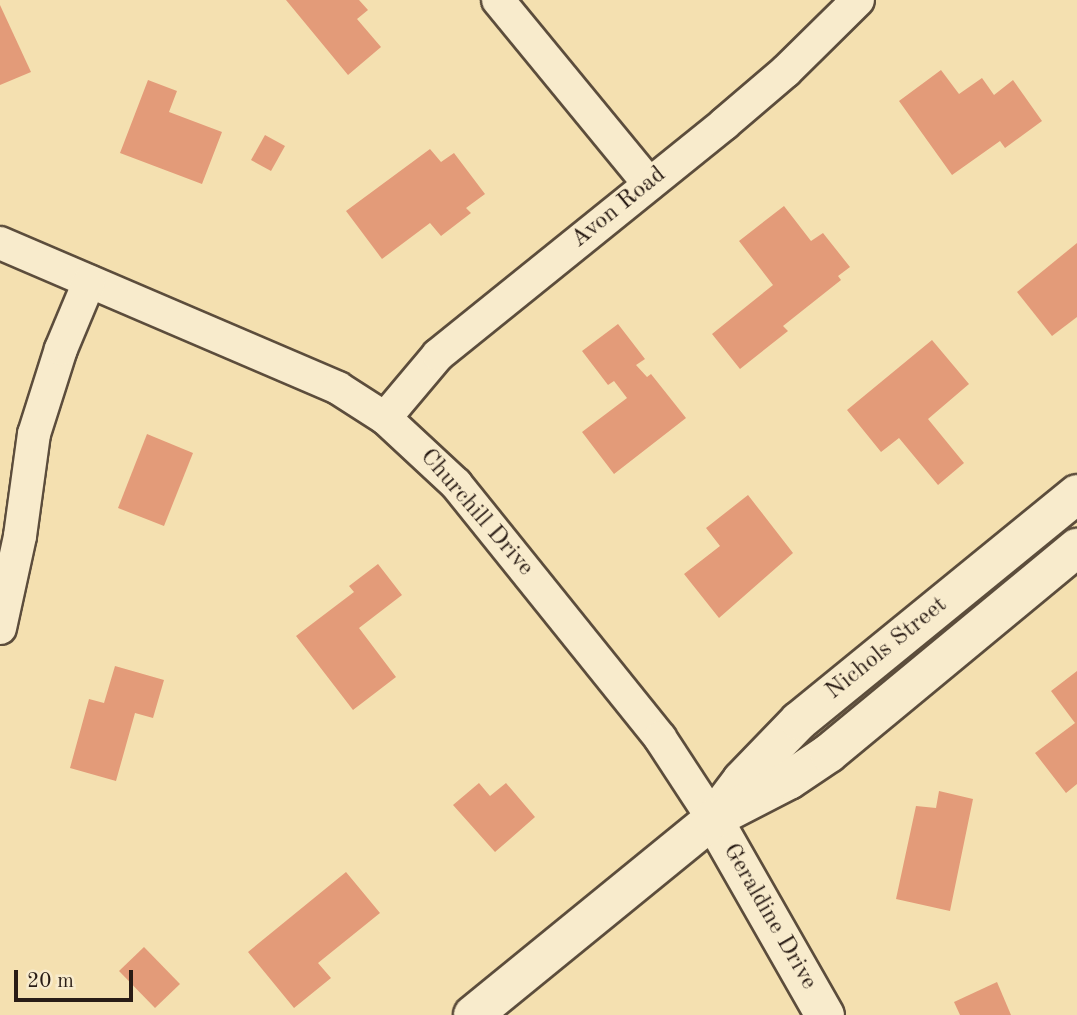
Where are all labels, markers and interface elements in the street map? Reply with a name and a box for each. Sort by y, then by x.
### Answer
street label: Avon Road [566,161,672,255]
street label: Churchill Drive [413,444,539,582]
street label: Nichols Street [821,591,953,707]
street label: Geraldine Drive [716,839,822,995]
scale bar [18,956,136,1000]
text: 20 m [27,971,74,992]

